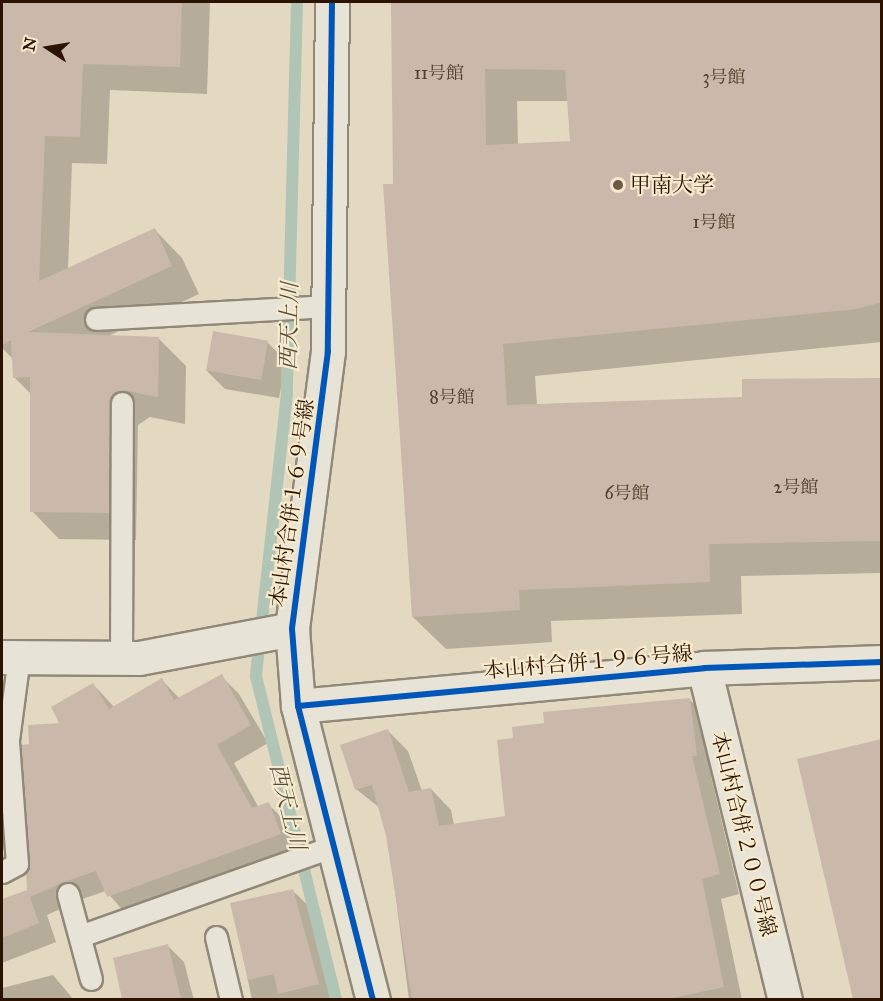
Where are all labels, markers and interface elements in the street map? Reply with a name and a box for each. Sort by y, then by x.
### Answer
north arrow [18,18,78,78]
text: N [19,36,41,53]
house number: 11号館 [414,62,464,84]
house number: 3号館 [702,66,746,88]
place label: 甲南大学 [630,172,714,198]
marker: 甲南大学 [611,178,625,192]
house number: 1号館 [692,211,736,233]
water label: 西天上川 [275,282,303,370]
house number: 8号館 [429,386,475,408]
street label: 本山村合併１６９号線 [265,397,319,609]
house number: 2号館 [774,476,818,498]
house number: 6号館 [604,482,650,504]
street label: 本山村合併１９６号線 [482,640,694,684]
street label: 本山村合併２００号線 [706,729,782,939]
water label: 西天上川 [265,761,311,853]

